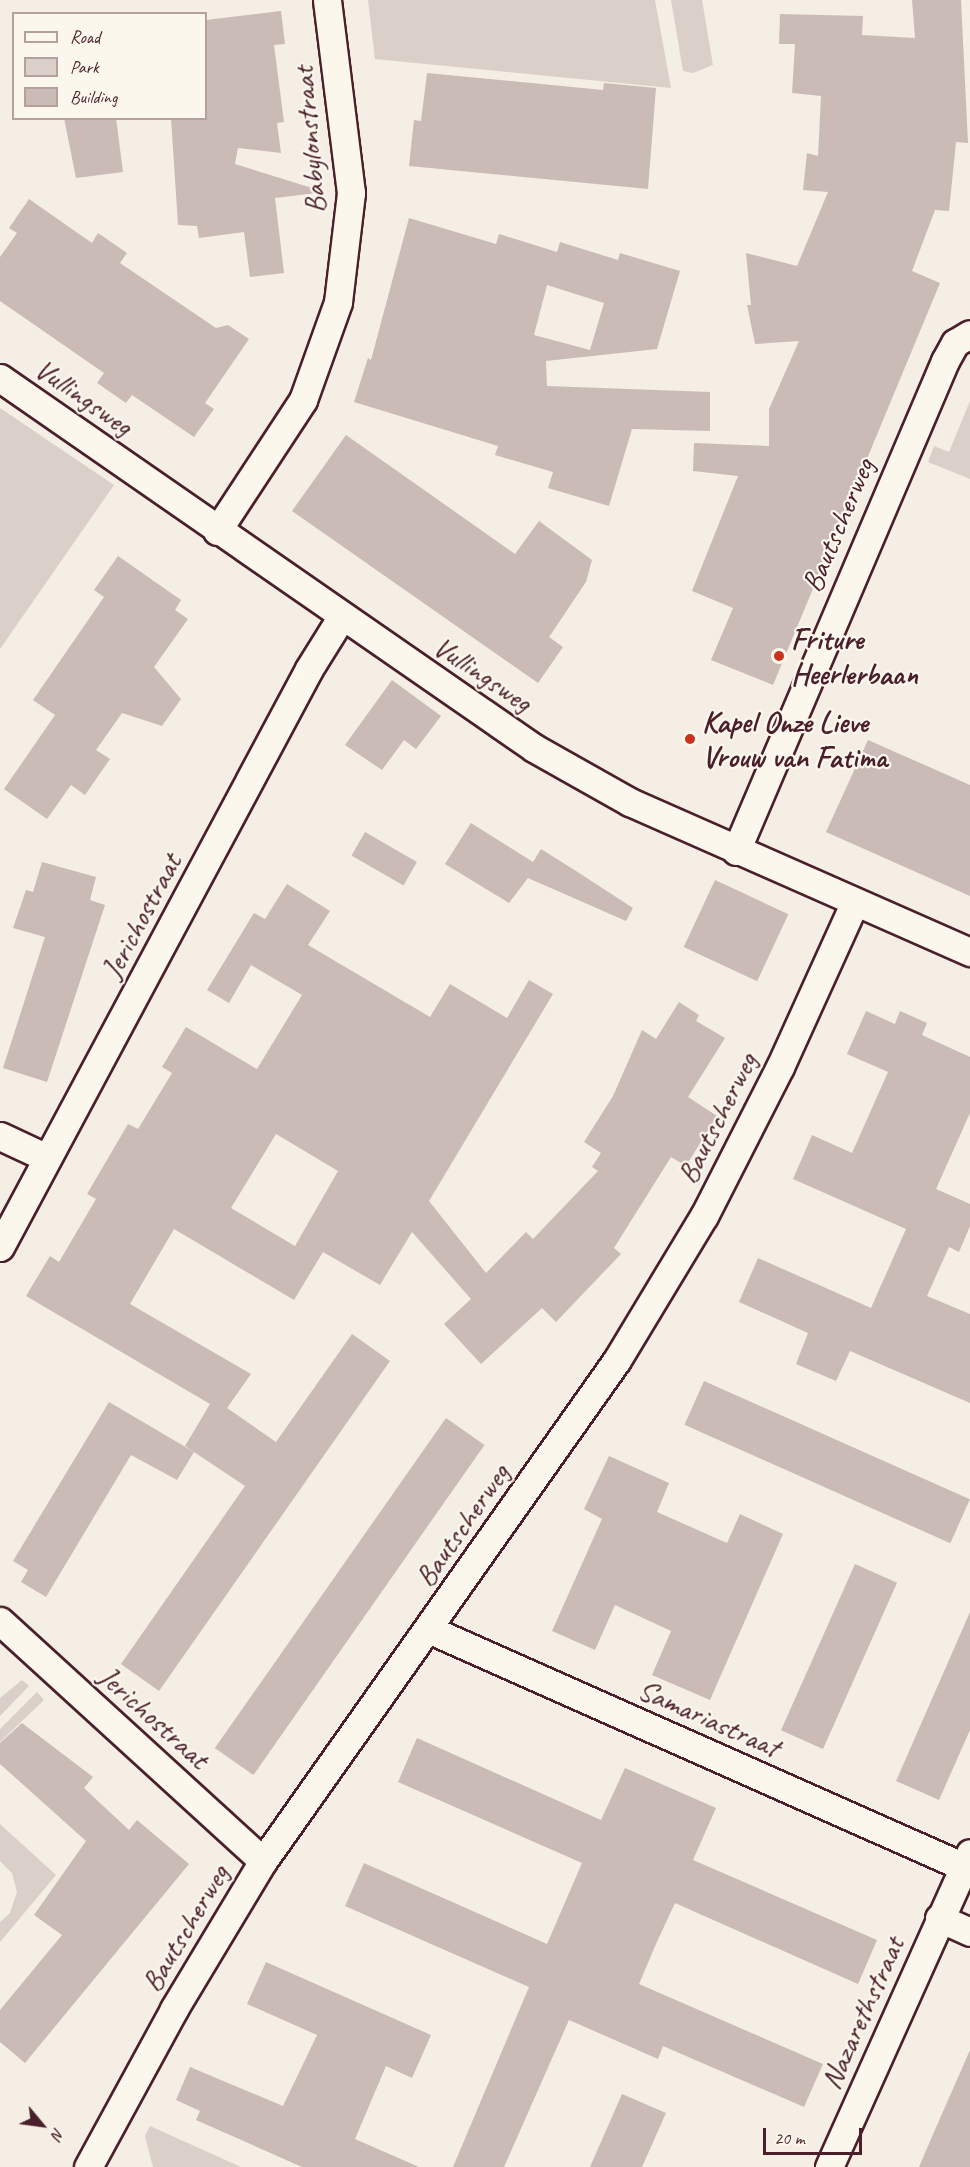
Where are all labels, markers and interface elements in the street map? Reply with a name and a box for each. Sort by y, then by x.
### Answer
legend [12,12,207,120]
text: Road [70,26,100,48]
text: Park [70,56,99,78]
street label: Babylonstraat [285,65,333,215]
text: Building [70,86,117,108]
street label: Vullingsweg [28,350,140,444]
street label: Bautscherweg [794,453,882,597]
place label: Friture Heerlerbaan [791,621,918,692]
street label: Vullingsweg [427,628,539,720]
marker: Friture Heerlerbaan [772,649,786,663]
place label: Kapel Onze Lieve Vrouw van Fatima [702,704,889,774]
marker: Kapel Onze Lieve Vrouw van Fatima [683,732,697,746]
street label: Jerichostraat [93,848,189,984]
street label: Bautscherweg [669,1047,765,1189]
street label: Bautscherweg [407,1457,517,1593]
street label: Jerichostraat [91,1658,217,1776]
street label: Samariastraat [633,1671,785,1765]
street label: Bautscherweg [133,1858,237,1998]
street label: Nazarethstraat [812,1931,912,2095]
north arrow [12,2095,72,2155]
scale bar [766,2116,865,2154]
text: N [47,2125,69,2143]
text: 20 m [774,2127,805,2149]

